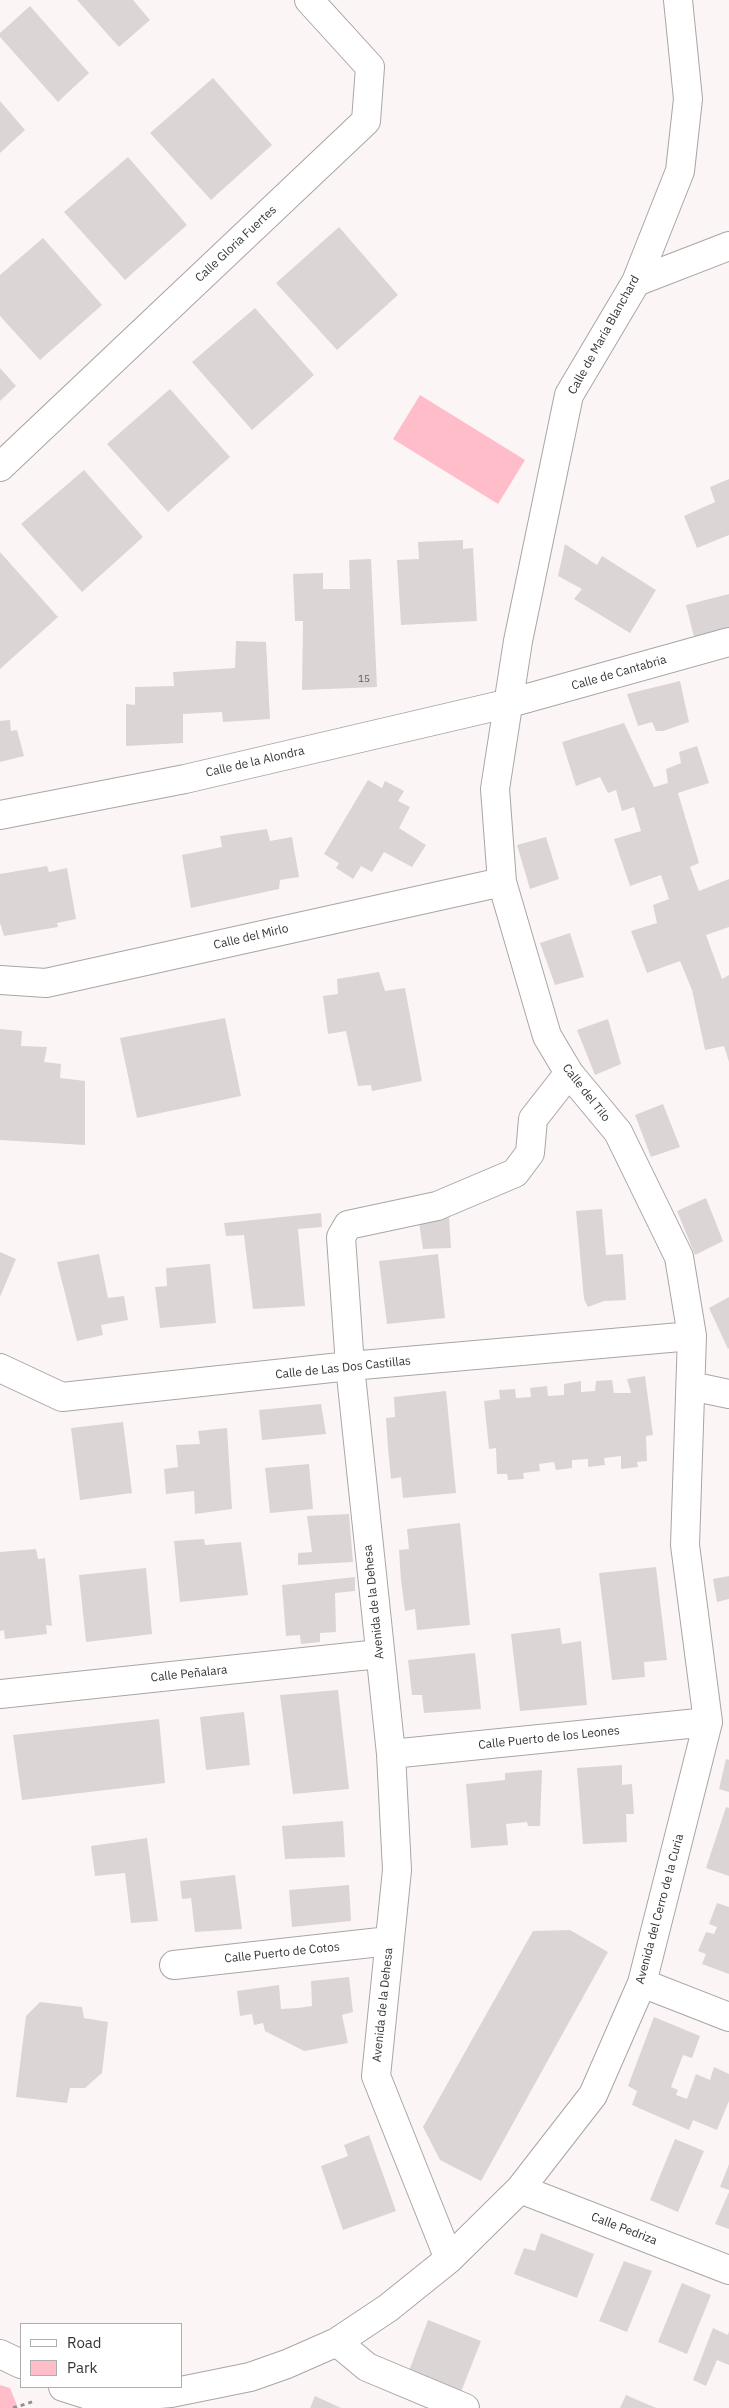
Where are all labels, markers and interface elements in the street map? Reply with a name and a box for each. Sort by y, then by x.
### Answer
street label: Calle Gloria Fuertes [192,203,280,285]
street label: Calle de María Blanchard [565,273,643,397]
street label: Calle de Cantabria [570,653,668,693]
house number: 15 [358,673,370,685]
street label: Calle de la Alondra [204,744,306,780]
street label: Calle del Mirlo [212,921,290,953]
street label: Calle del Tilo [559,1061,613,1125]
street label: Calle de Las Dos Castillas [275,1354,411,1382]
street label: Avenida de la Dehesa [361,1544,387,1660]
street label: Calle Peñalara [150,1663,228,1685]
street label: Calle Puerto de los Leones [478,1723,620,1753]
street label: Avenida del Cerro de la Curia [633,1832,687,1986]
street label: Calle Puerto de Cotos [224,1940,340,1966]
street label: Avenida de la Dehesa [370,1947,396,2063]
street label: Calle Pedriza [589,2210,659,2248]
legend [20,2323,182,2388]
text: Road [67,2333,102,2352]
text: Park [67,2358,97,2377]

